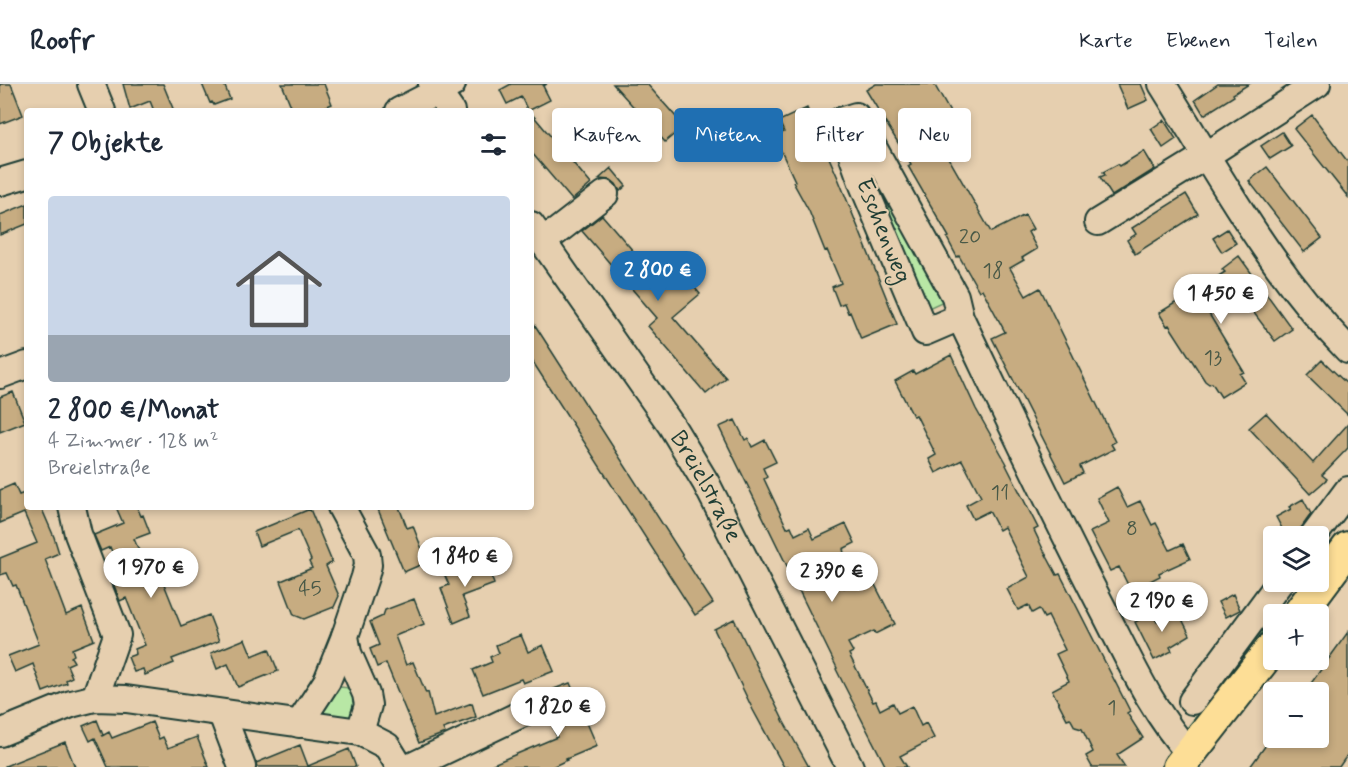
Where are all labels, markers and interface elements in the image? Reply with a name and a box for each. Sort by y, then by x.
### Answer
text: Roofr [30,23,94,60]
text: Karte [1079,27,1133,55]
text: Ebenen [1166,27,1231,55]
text: Teilen [1264,27,1318,55]
chip: Kaufen [552,108,662,162]
chip: Mieten [674,108,783,162]
chip: Filter [795,108,886,162]
chip: Neu [898,108,971,162]
text: 7 Objekte [48,127,163,161]
icon: filters [477,128,510,161]
street label: Eschenweg [846,174,918,289]
house number: 20 [959,223,981,251]
icon: home [225,235,333,343]
pin: 2 800 € [603,251,713,302]
text: 2 800 € [624,257,692,284]
house number: 18 [983,257,1003,285]
pin: 1 450 € [1166,274,1276,325]
text: 1 450 € [1187,280,1255,307]
house number: 13 [1204,344,1222,372]
text: 2 800 €/Monat [48,394,219,428]
street label: Breielstraße [663,425,749,548]
text: 4 Zimmer · 128 m² [48,428,218,455]
text: Breielstraße [48,455,151,482]
house number: 11 [991,479,1009,507]
house number: 8 [1126,515,1138,543]
map controls [1263,526,1329,748]
button: layers [1263,526,1329,592]
pin: 1 840 € [410,537,520,588]
text: 1 840 € [432,543,498,570]
pin: 1 970 € [96,548,206,599]
pin: 2 390 € [777,552,887,603]
text: 1 970 € [117,554,185,581]
text: 2 390 € [800,558,864,585]
house number: 45 [298,575,322,603]
pin: 2 190 € [1107,582,1217,633]
text: 2 190 € [1130,588,1194,615]
button: + [1263,604,1329,670]
button: − [1263,682,1329,748]
pin: 1 820 € [503,687,613,738]
text: 1 820 € [525,693,591,720]
house number: 1 [1107,694,1117,722]

